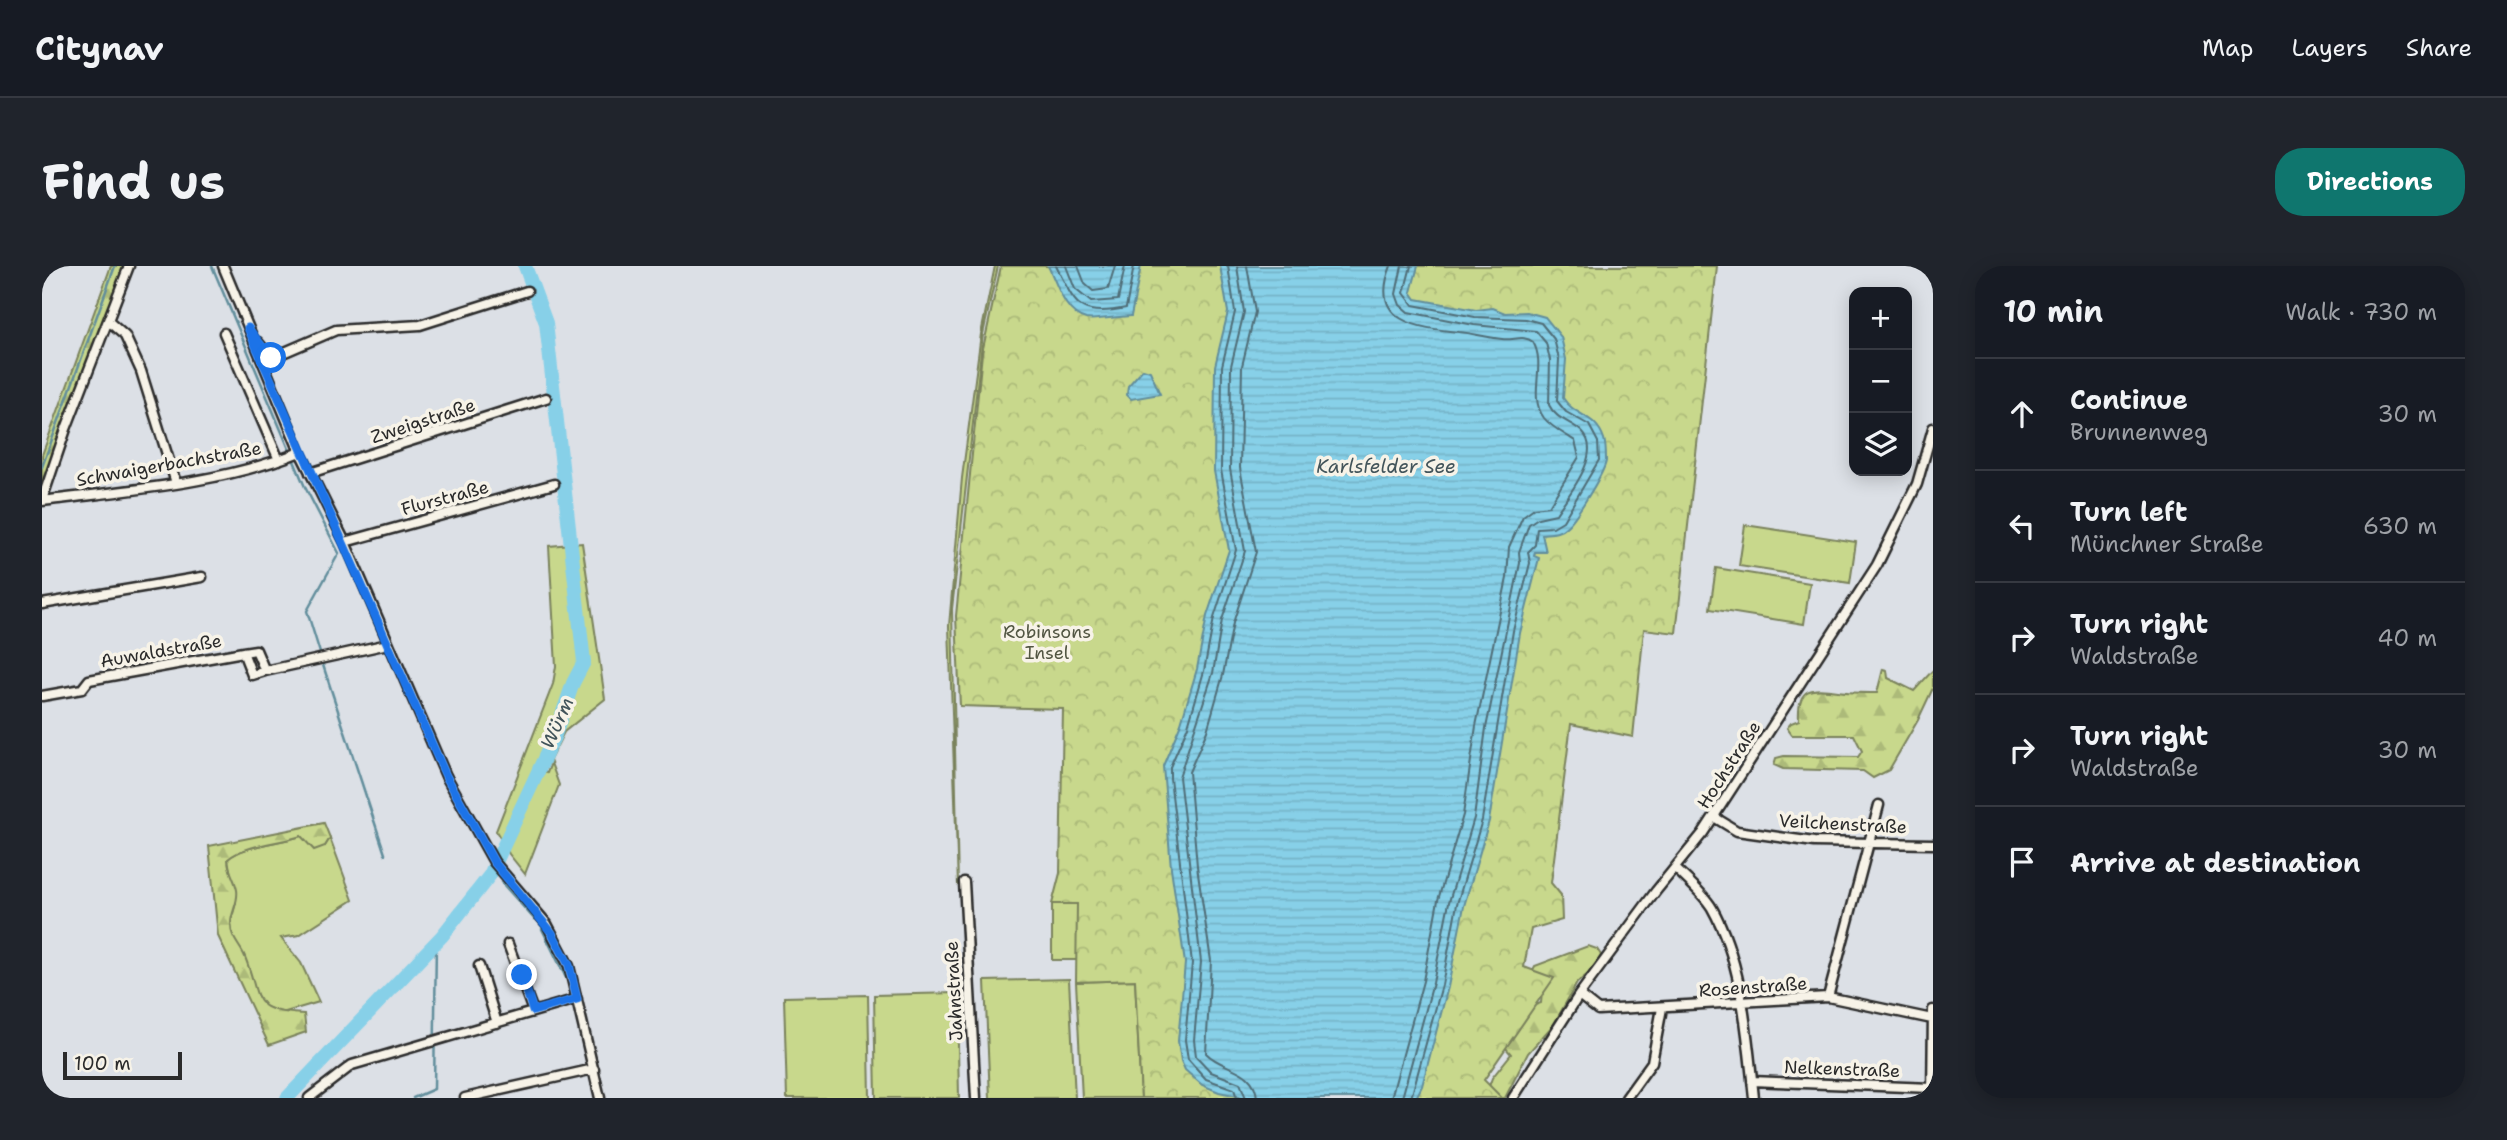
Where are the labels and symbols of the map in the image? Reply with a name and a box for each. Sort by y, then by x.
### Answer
route start [255,342,286,373]
street label: Zweigstraße [368,393,478,449]
street label: Schwaigerbachstraße [75,436,263,492]
water label: Karlsfelder See [1316,454,1456,479]
street label: Flurstraße [399,475,491,521]
park label: Robinsons Insel [1003,620,1091,665]
street label: Auwaldstraße [98,628,224,674]
water label: Würm [535,693,579,753]
street label: Hochstraße [1692,716,1766,814]
street label: Veilchenstraße [1778,809,1908,839]
street label: Jahnstraße [939,940,969,1042]
route end [506,959,537,990]
street label: Rosenstraße [1698,971,1808,1003]
scale bar [63,1049,182,1081]
street label: Nelkenstraße [1783,1055,1901,1083]

